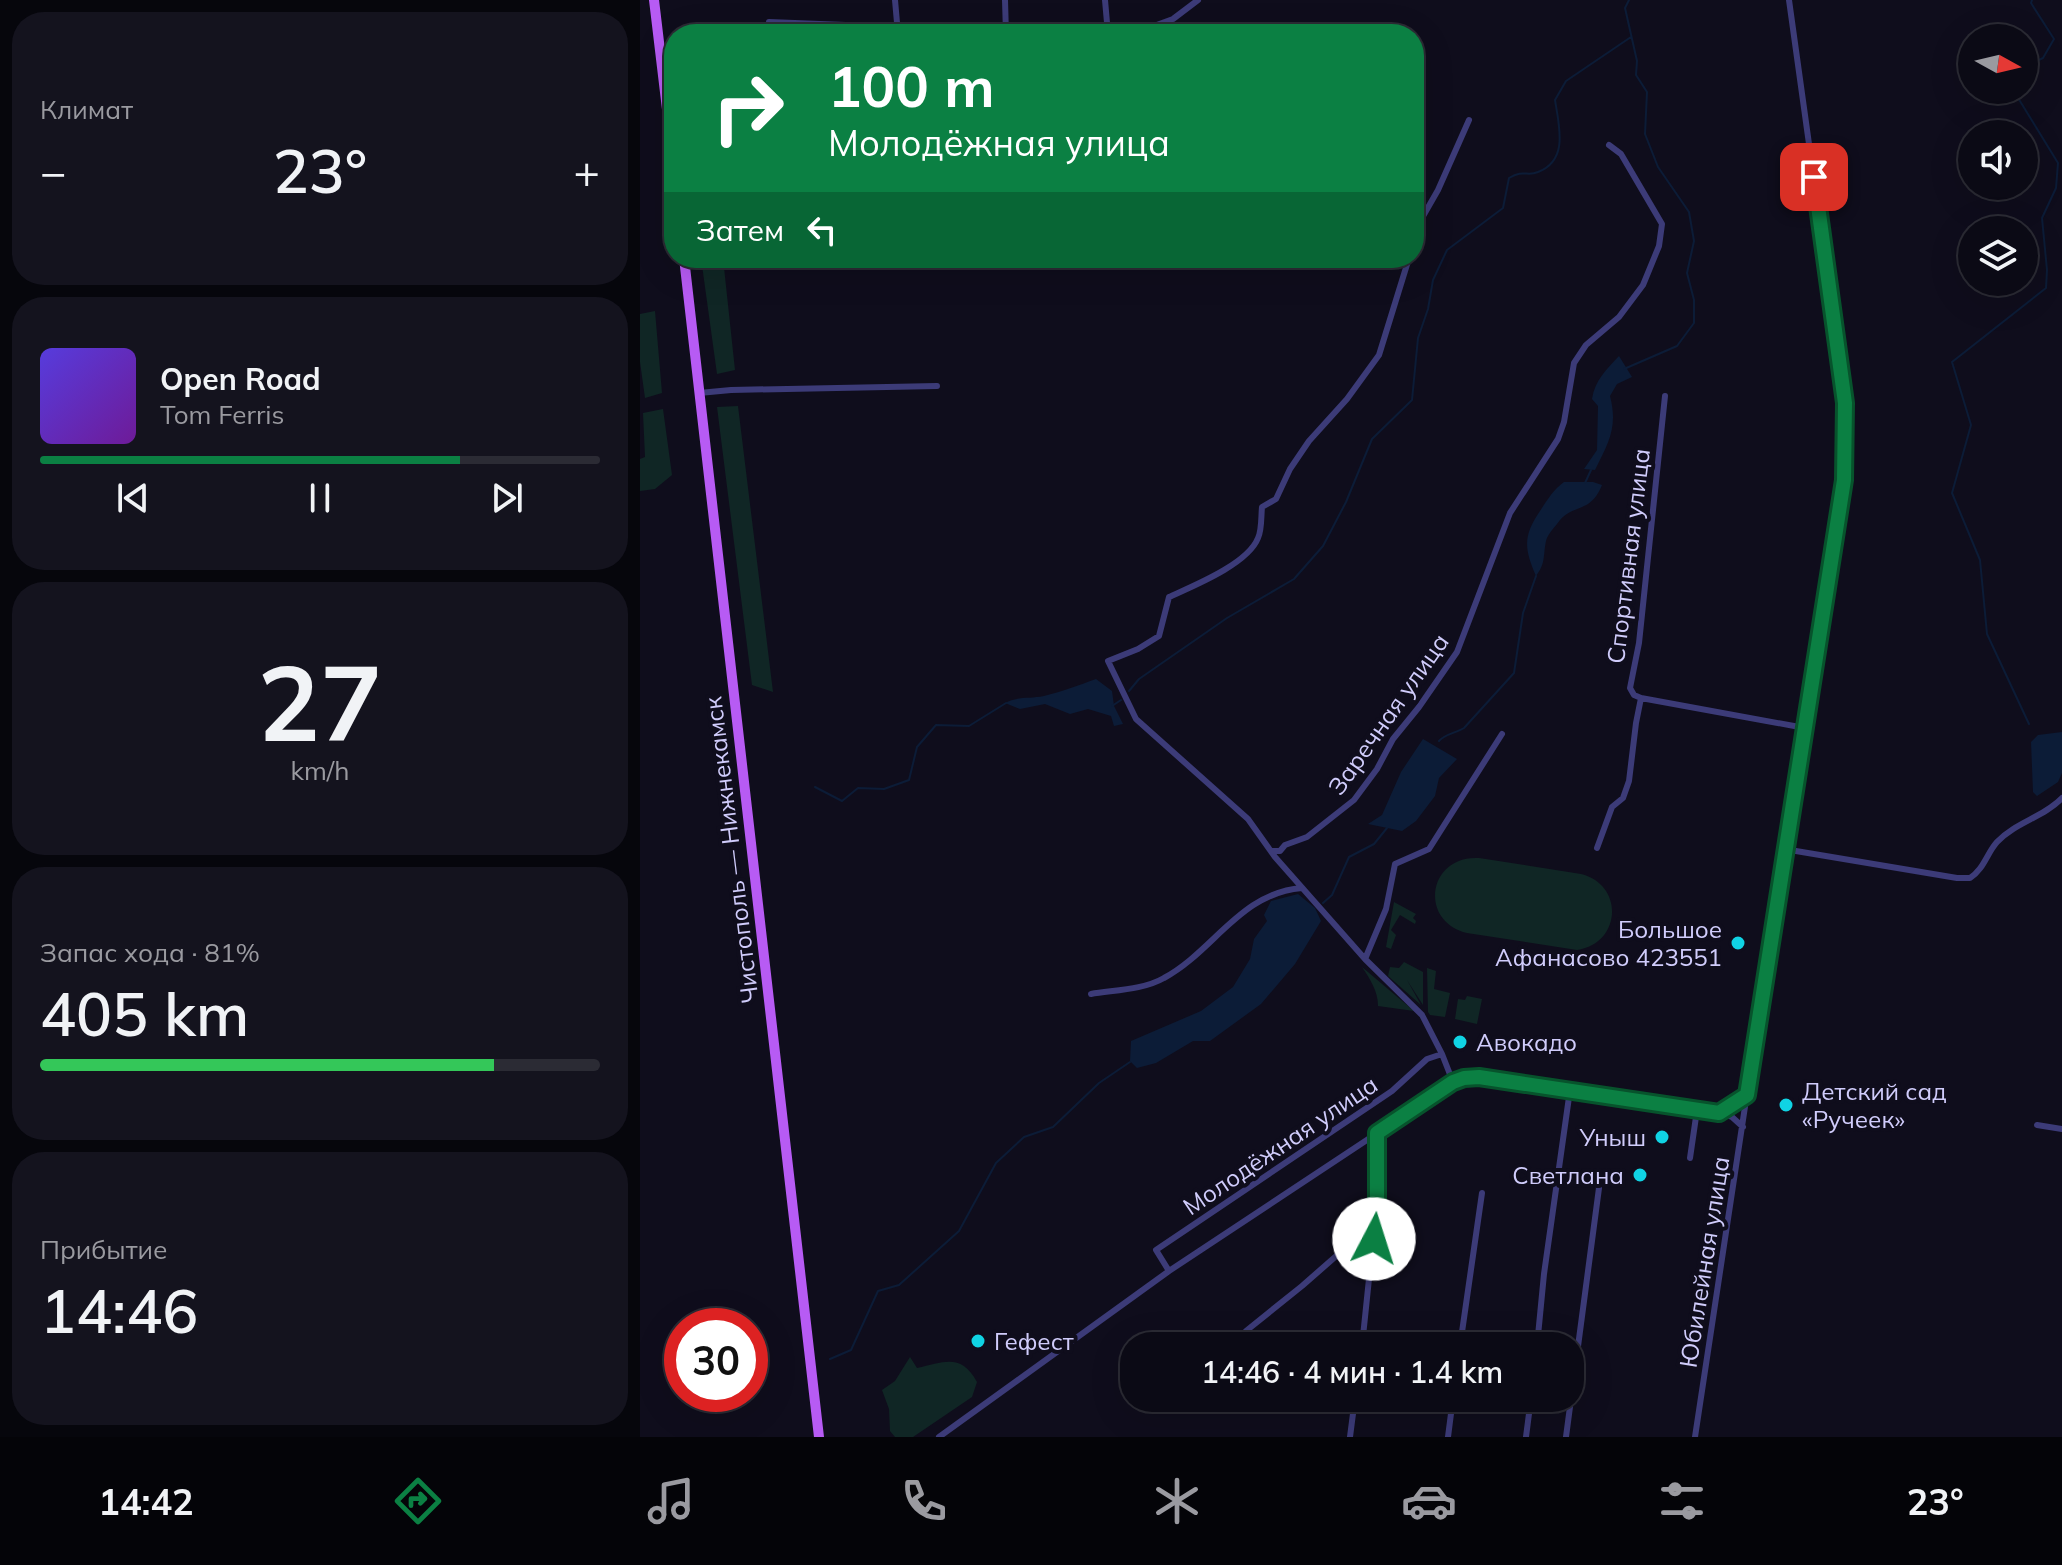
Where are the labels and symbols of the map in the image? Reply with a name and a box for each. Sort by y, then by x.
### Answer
north arrow [1958,24,2038,104]
pin [1780,143,1848,211]
street label: Спортивная улица [1600,447,1656,665]
street label: Заречная улица [1321,628,1455,800]
street label: Чистополь — Нижнекамск [697,695,765,1005]
place label: Большое Афанасово 423551 [1495,914,1722,972]
marker: Большое Афанасово 423551 [1729,934,1747,952]
place label: Авокадо [1476,1027,1577,1057]
marker: Авокадо [1451,1033,1469,1051]
street label: Молодёжная улица [1177,1069,1383,1221]
place label: Детский сад «Ручеек» [1802,1076,1947,1134]
marker: Детский сад «Ручеек» [1777,1096,1795,1114]
place label: Уныш [1578,1122,1646,1152]
marker: Уныш [1653,1128,1671,1146]
street label: Юбилейная улица [1673,1154,1735,1370]
place label: Светлана [1512,1160,1624,1190]
marker: Светлана [1631,1166,1649,1184]
position arrow [1332,1197,1416,1281]
speed limit sign: 30 [664,1308,768,1412]
place label: Гефест [994,1326,1074,1356]
marker: Гефест [969,1332,987,1350]

